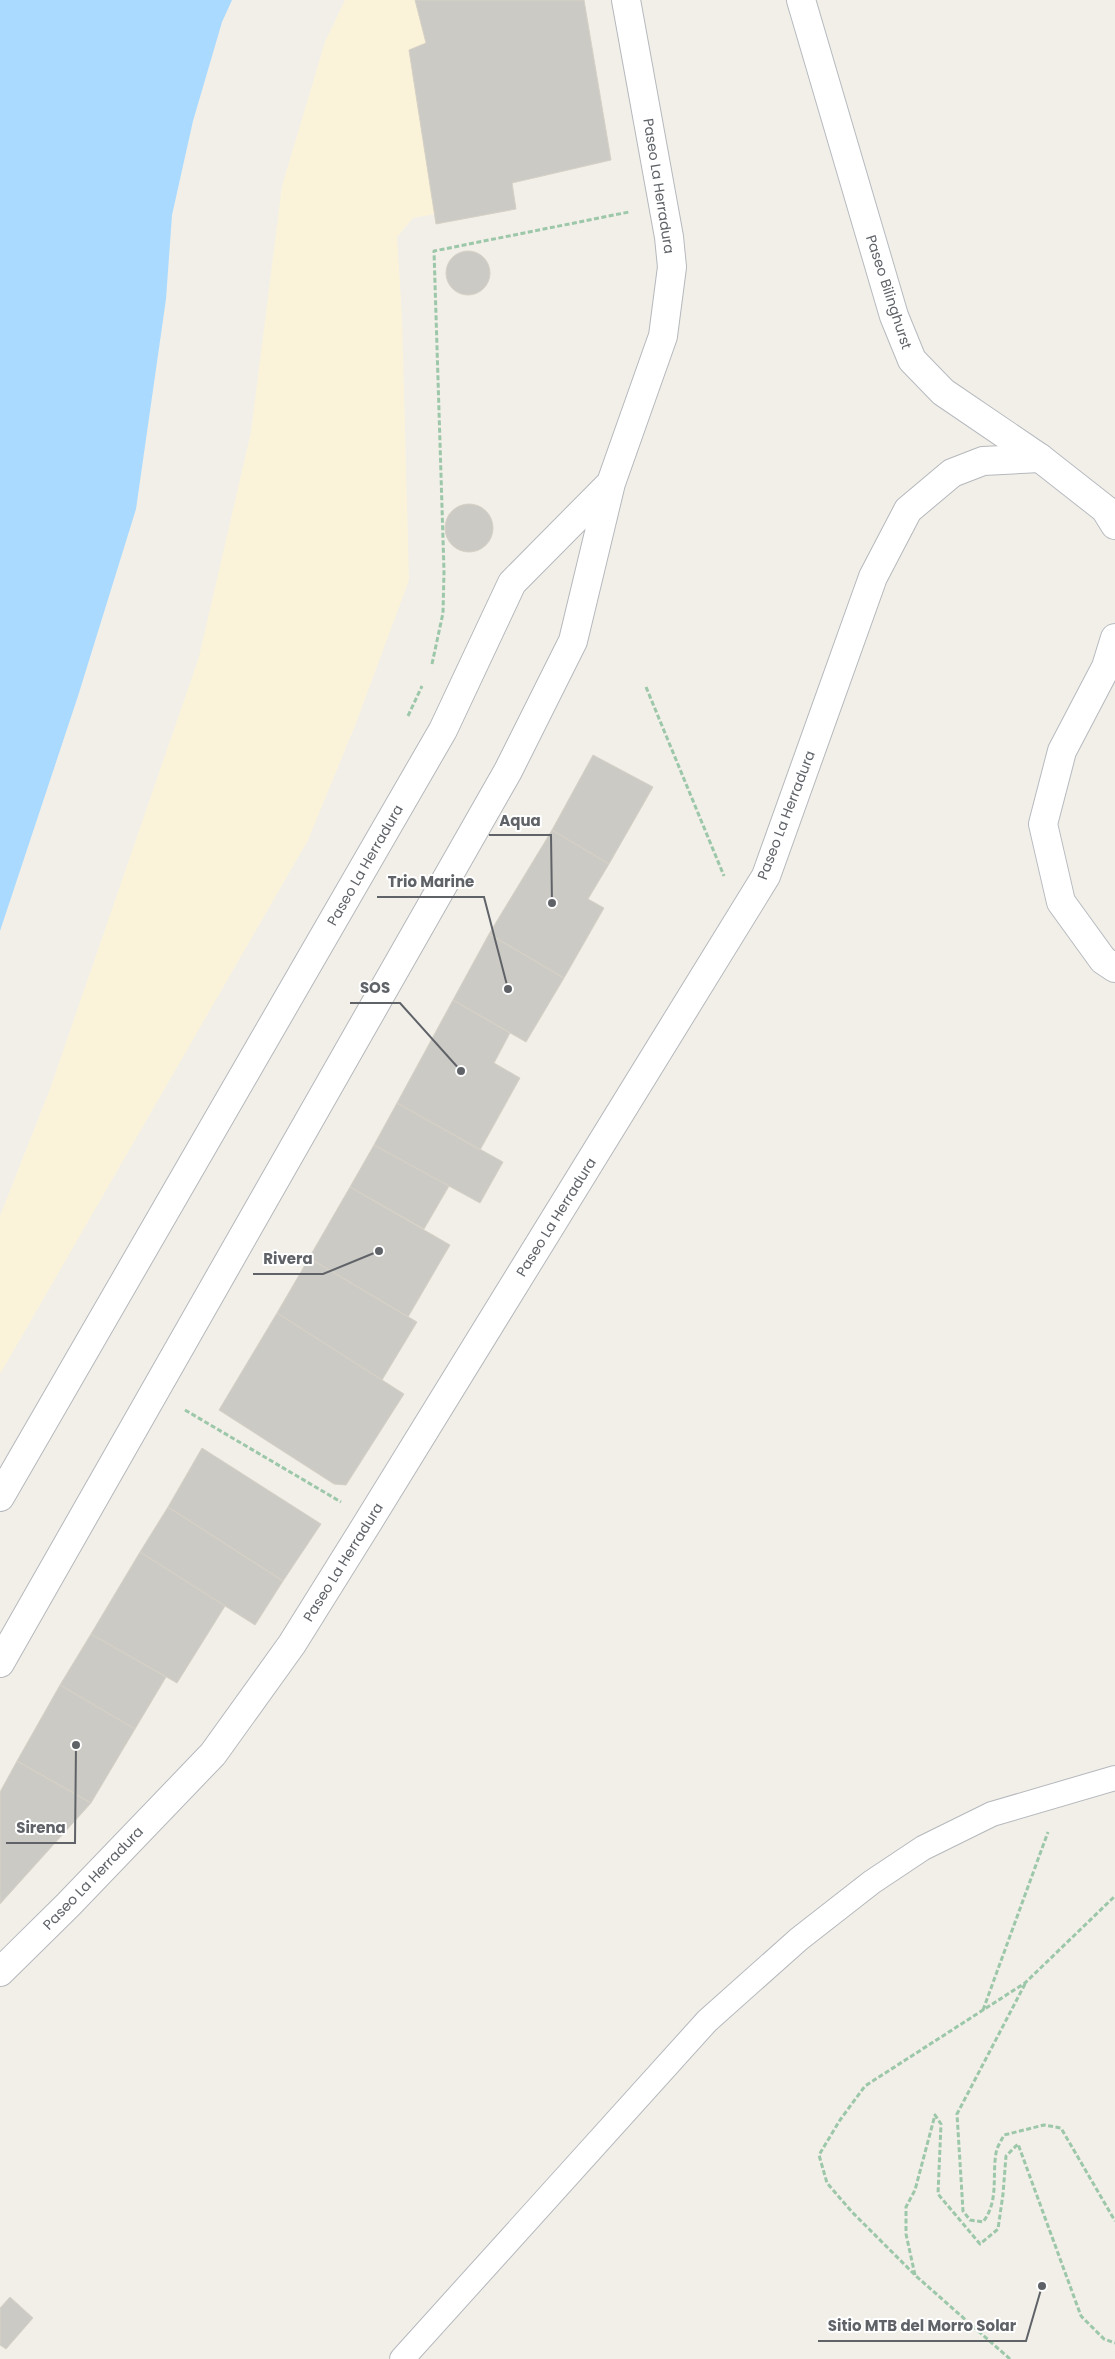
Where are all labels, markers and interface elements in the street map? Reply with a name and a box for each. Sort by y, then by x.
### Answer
street label: Paseo La Herradura [638,117,680,255]
street label: Paseo Bilinghurst [861,232,917,352]
street label: Paseo La Herradura [752,748,820,882]
street label: Paseo La Herradura [322,801,408,929]
callout: Aqua [489,805,551,835]
text: Aqua [499,810,541,831]
callout: Trio Marine [377,867,484,897]
text: Trio Marine [388,871,474,892]
callout: SOS [350,973,400,1003]
text: SOS [360,977,390,998]
street label: Paseo La Herradura [511,1154,601,1280]
callout: Rivera [253,1244,323,1274]
text: Rivera [263,1248,313,1269]
street label: Paseo La Herradura [298,1499,388,1625]
callout: Sirena [6,1813,75,1843]
text: Sirena [16,1817,66,1838]
street label: Paseo La Herradura [38,1822,148,1934]
callout: Sitio MTB del Morro Solar [818,2311,1026,2341]
text: Sitio MTB del Morro Solar [828,2315,1017,2336]

